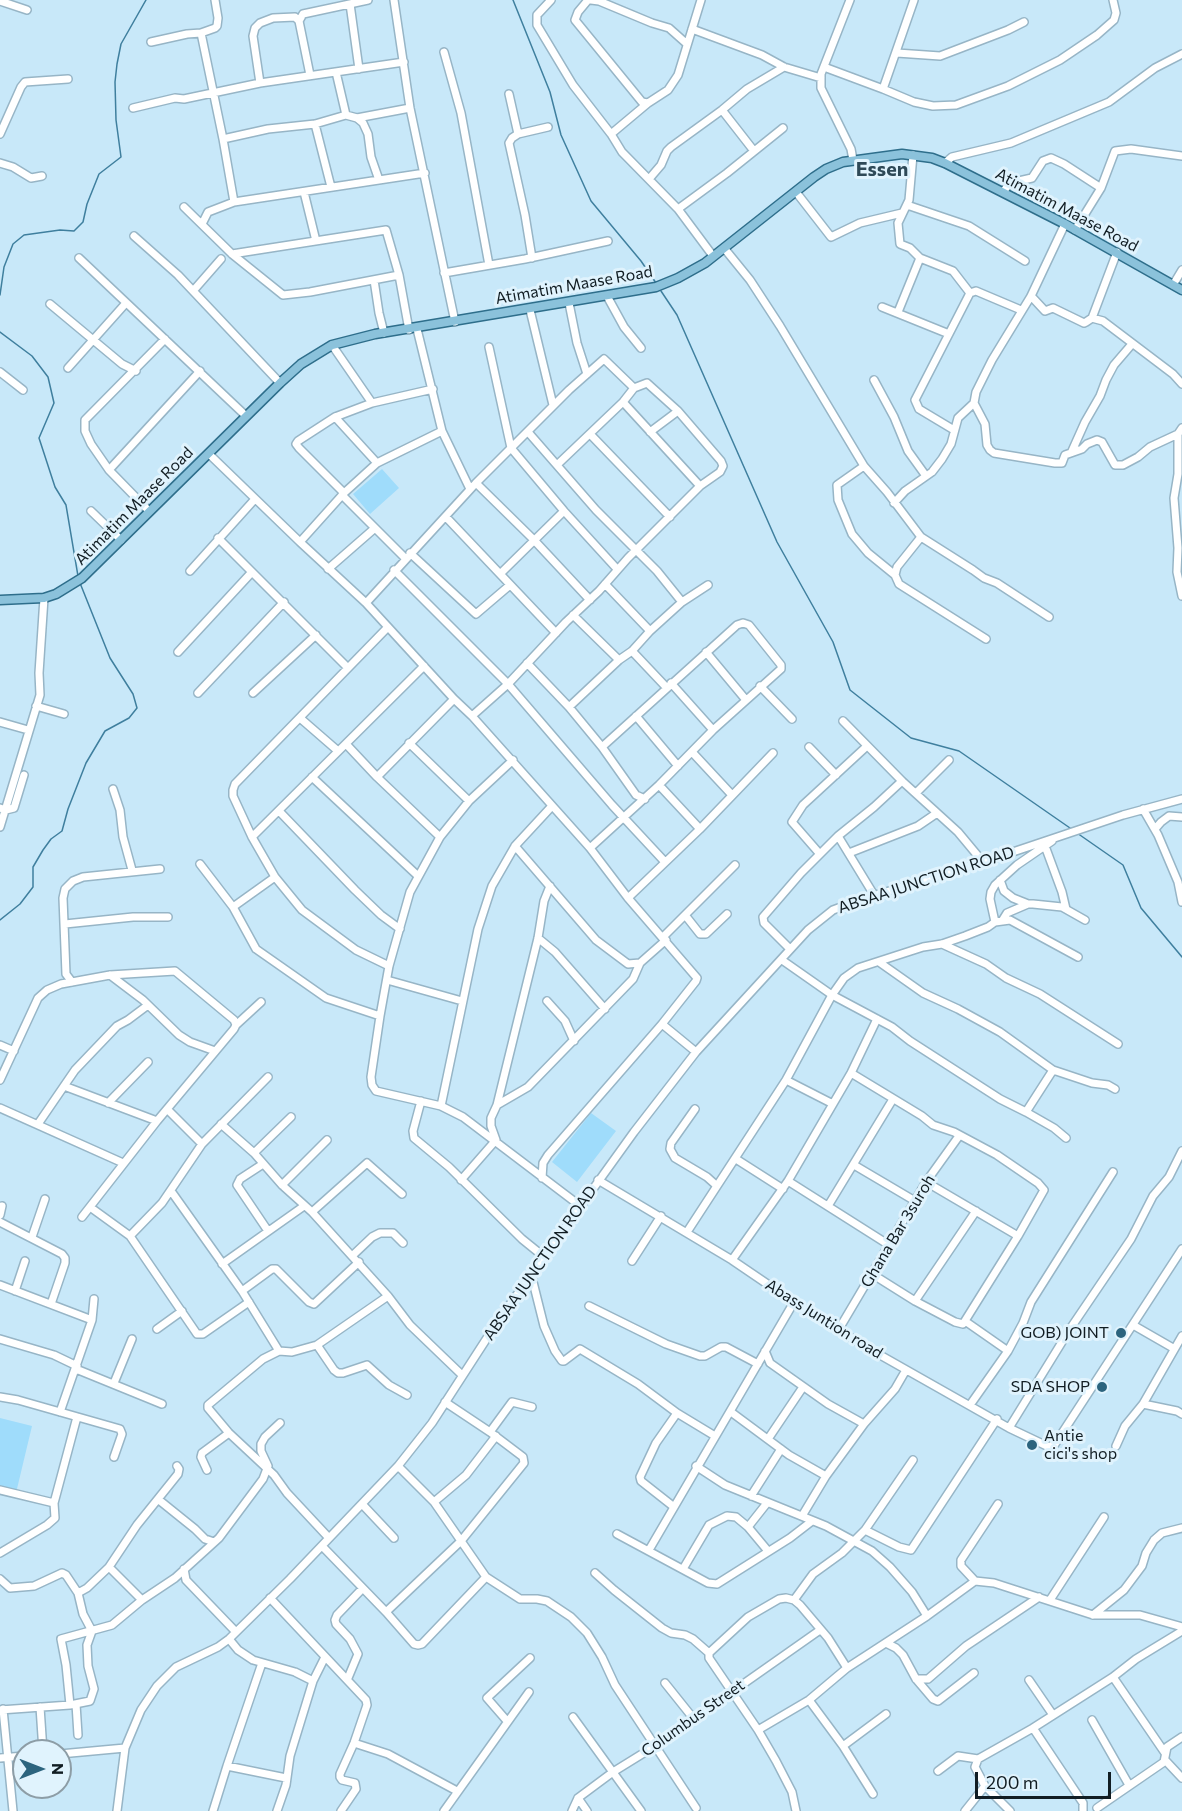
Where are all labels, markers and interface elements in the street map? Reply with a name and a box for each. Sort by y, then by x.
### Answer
district label: Essen [856,157,908,181]
street label: Atimatim Maase Road [992,164,1142,256]
street label: Atimatim Maase Road [494,262,654,308]
street label: Atimatim Maase Road [71,443,197,569]
street label: ABSAA JUNCTION ROAD [835,842,1017,918]
street label: Ghana Bar 3suroh [857,1171,939,1291]
street label: ABSAA JUNCTION ROAD [479,1182,601,1344]
street label: Abass Juntion road [762,1275,886,1363]
place label: GOB) JOINT [1020,1323,1109,1343]
marker: GOB) JOINT [1114,1326,1128,1340]
place label: SDA SHOP [1011,1377,1090,1397]
marker: SDA SHOP [1095,1380,1109,1394]
place label: Antie cici's shop [1044,1426,1117,1464]
marker: Antie cici's shop [1025,1438,1039,1452]
street label: Columbus Street [638,1675,748,1761]
north arrow [12,1739,72,1799]
scale bar [978,1760,1114,1798]
text: N [49,1763,68,1775]
text: 200 m [986,1771,1039,1793]

